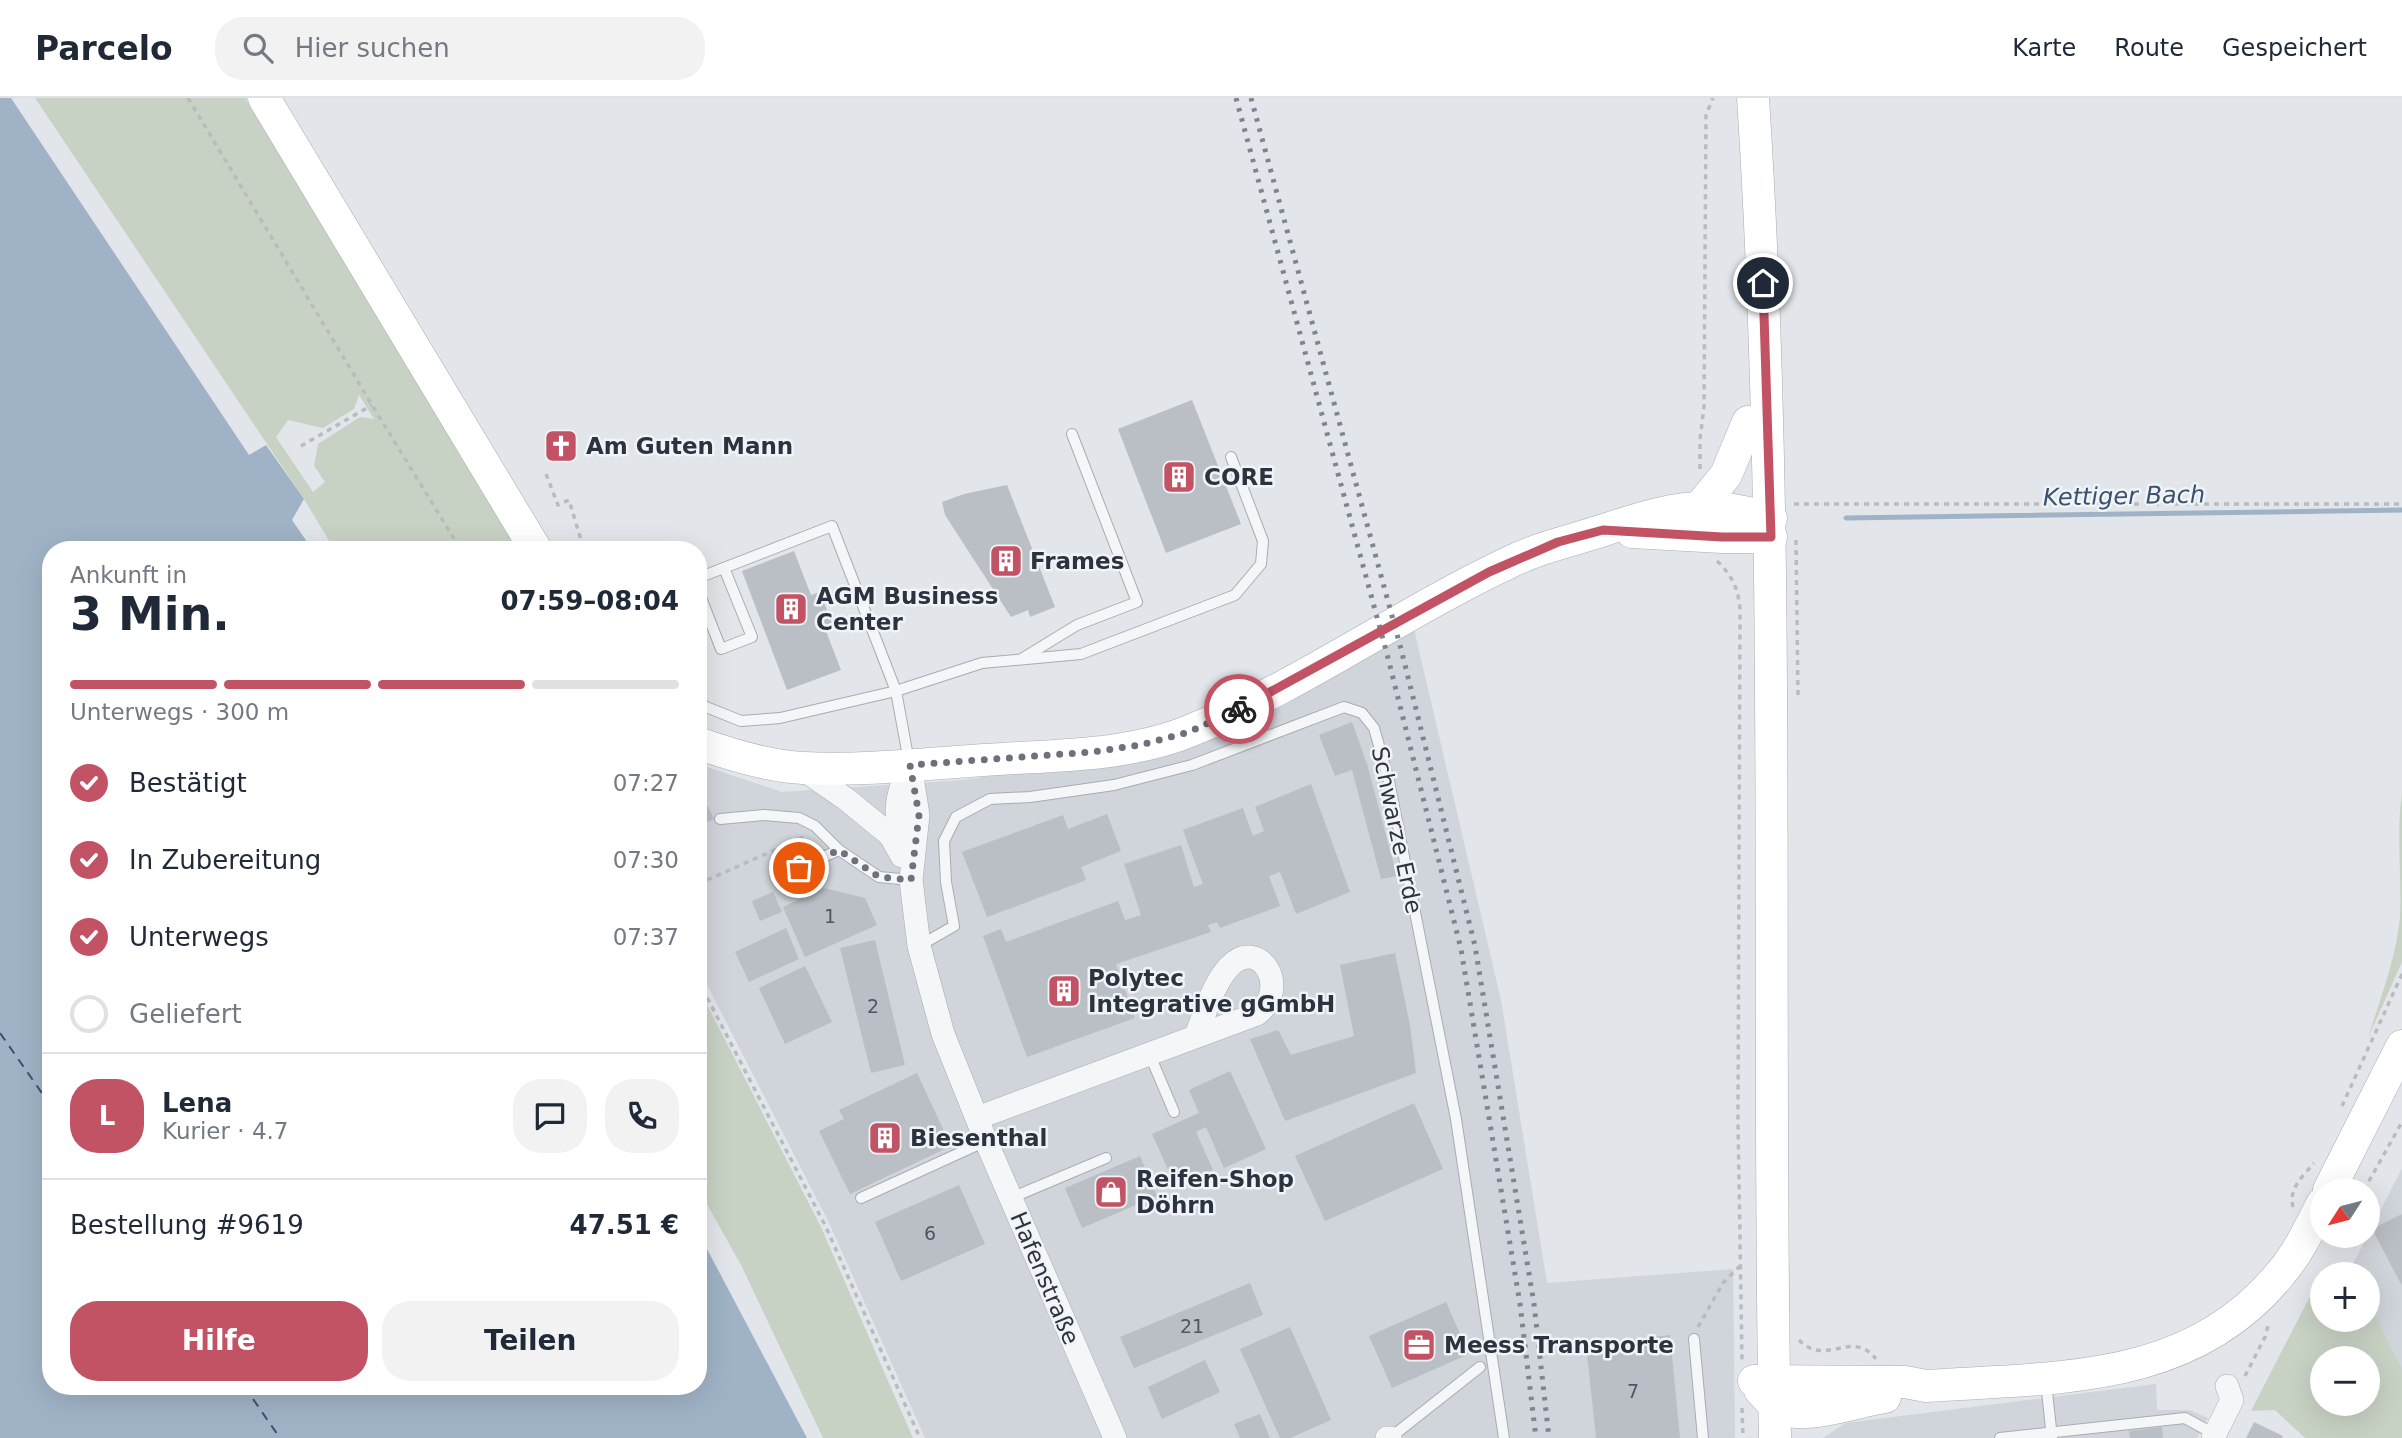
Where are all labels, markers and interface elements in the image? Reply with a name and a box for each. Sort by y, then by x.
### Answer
search box [215,17,705,80]
text: Parcelo [35,29,173,68]
icon: search [239,29,277,67]
text: Hier suchen [295,33,450,63]
text: Karte [2012,34,2076,62]
text: Route [2114,34,2184,62]
text: Gespeichert [2222,34,2367,62]
pin [1733,253,1793,313]
icon: home [1744,264,1782,302]
church icon: Am Guten Mann [542,427,580,465]
place label: Am Guten Mann [586,433,793,459]
building icon: CORE [1160,458,1198,496]
place label: CORE [1204,464,1274,490]
water label: Kettiger Bach [2043,481,2205,511]
building icon: Frames [987,542,1025,580]
place label: Frames [1030,548,1124,574]
text: Ankunft in [70,562,187,588]
place label: AGM Business Center [816,583,998,635]
text: 07:59–08:04 [500,586,679,616]
text: 3 Min. [70,587,230,641]
building icon: AGM Business Center [772,590,810,628]
courier [1204,674,1274,744]
icon: bike [1220,690,1258,728]
text: Unterwegs · 300 m [70,699,289,725]
street label: Schwarze Erde [1367,744,1427,916]
icon: check [70,764,108,802]
text: Bestätigt [129,768,247,798]
text: 07:27 [613,770,679,796]
pin [769,838,829,898]
icon: check [70,841,108,879]
text: In Zubereitung [129,845,321,875]
text: 07:30 [613,847,679,873]
icon: bag [780,849,818,887]
house number: 1 [824,905,836,927]
icon: check [70,918,108,956]
text: Unterwegs [129,922,269,952]
text: 07:37 [613,924,679,950]
place label: Polytec Integrative gGmbH [1088,965,1335,1017]
building icon: Polytec Integrative gGmbH [1045,972,1083,1010]
house number: 2 [867,995,879,1017]
text: Geliefert [129,999,242,1029]
button: chat [513,1079,587,1153]
button: phone [605,1079,679,1153]
text: Lena [162,1088,232,1118]
text: L [99,1101,115,1131]
text: Kurier · 4.7 [162,1118,288,1144]
building icon: Biesenthal [866,1119,904,1157]
place label: Biesenthal [910,1125,1047,1151]
place label: Reifen-Shop Döhrn [1136,1166,1294,1218]
shop icon: Reifen-Shop Döhrn [1092,1173,1130,1211]
north arrow [2310,1178,2380,1248]
map controls [2310,1178,2380,1416]
street label: Hafenstraße [1005,1208,1085,1348]
text: Bestellung #9619 [70,1210,304,1240]
text: 47.51 € [570,1210,679,1240]
house number: 6 [924,1222,936,1244]
button: + [2310,1262,2380,1332]
button: Hilfe [70,1301,368,1381]
button: Teilen [382,1301,679,1381]
house number: 21 [1180,1315,1204,1337]
office icon: Meess Transporte [1400,1326,1438,1364]
place label: Meess Transporte [1444,1332,1674,1358]
button: − [2310,1346,2380,1416]
house number: 7 [1627,1380,1639,1402]

